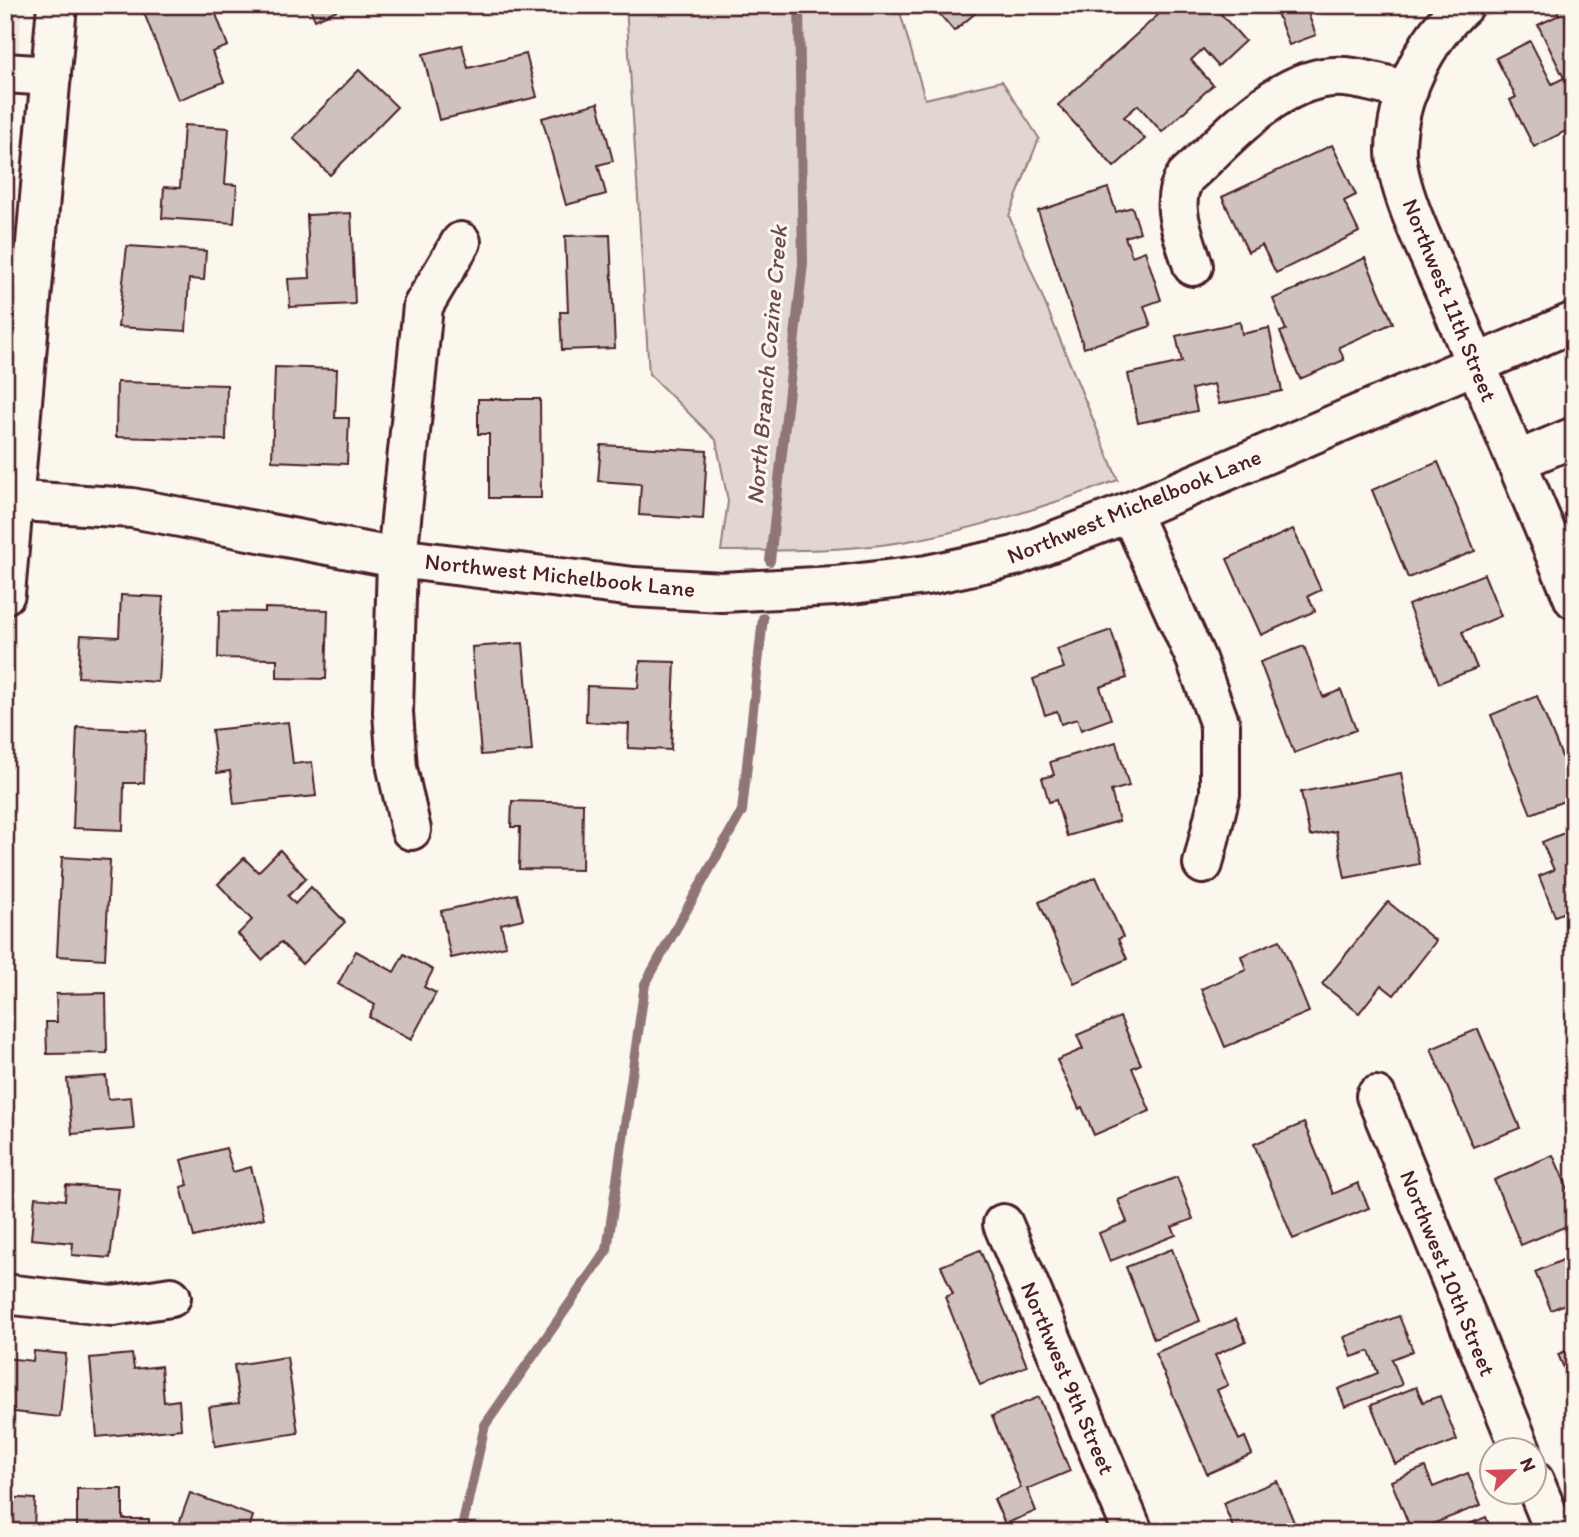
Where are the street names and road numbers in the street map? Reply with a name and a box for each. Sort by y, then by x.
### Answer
street label: Northwest 11th Street [1397,195,1504,406]
street label: Northwest Michelbook Lane [1003,442,1265,570]
street label: Northwest Michelbook Lane [423,547,697,603]
street label: Northwest 10th Street [1394,1166,1502,1380]
street label: Northwest 9th Street [1015,1277,1121,1479]

